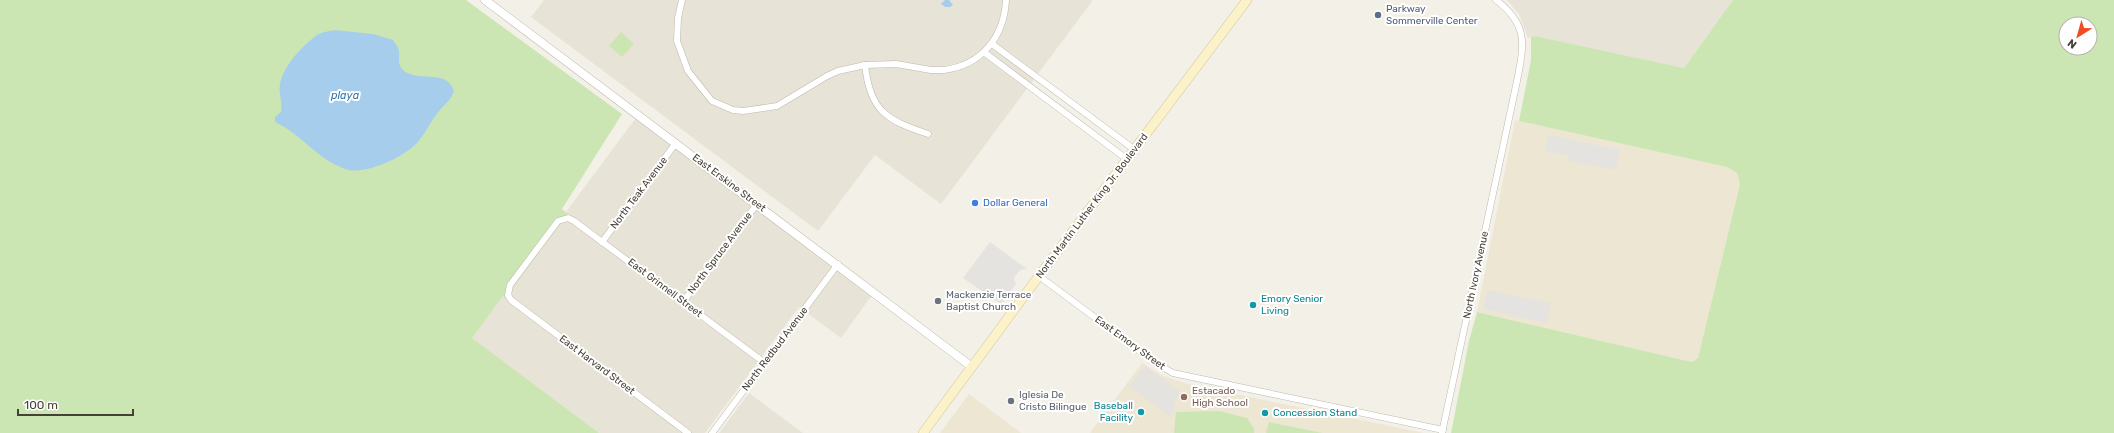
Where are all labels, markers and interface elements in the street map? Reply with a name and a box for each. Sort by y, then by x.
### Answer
place label: Parkway Sommerville Center [1386,3,1478,27]
marker: Parkway Sommerville Center [1373,10,1383,20]
north arrow [2058,16,2098,56]
text: N [2065,36,2079,51]
water label: playa [330,89,360,102]
street label: North Martin Luther King Jr. Boulevard [1034,131,1151,281]
street label: East Erskine Street [690,152,768,215]
street label: North Teak Avenue [608,154,670,231]
place label: Dollar General [983,197,1048,209]
marker: Dollar General [970,198,980,208]
street label: North Spruce Avenue [685,209,755,296]
street label: North Ivory Avenue [1461,230,1491,320]
street label: East Grinnell Street [625,256,705,320]
place label: Mackenzie Terrace Baptist Church [946,289,1032,313]
place label: Emory Senior Living [1261,293,1323,317]
marker: Mackenzie Terrace Baptist Church [933,296,943,306]
marker: Emory Senior Living [1248,300,1258,310]
street label: North Redbud Avenue [739,304,811,393]
street label: East Emory Street [1092,313,1168,373]
street label: East Harvard Street [557,333,637,397]
place label: Estacado High School [1192,385,1248,409]
place label: Iglesia De Cristo Bilingue [1019,389,1087,413]
scale bar [18,391,133,417]
marker: Estacado High School [1179,392,1189,402]
marker: Iglesia De Cristo Bilingue [1006,396,1016,406]
text: 100 m [24,398,58,412]
place label: Baseball Facility [1094,400,1133,424]
marker: Baseball Facility [1136,407,1146,417]
place label: Concession Stand [1273,407,1357,419]
marker: Concession Stand [1260,408,1270,418]

